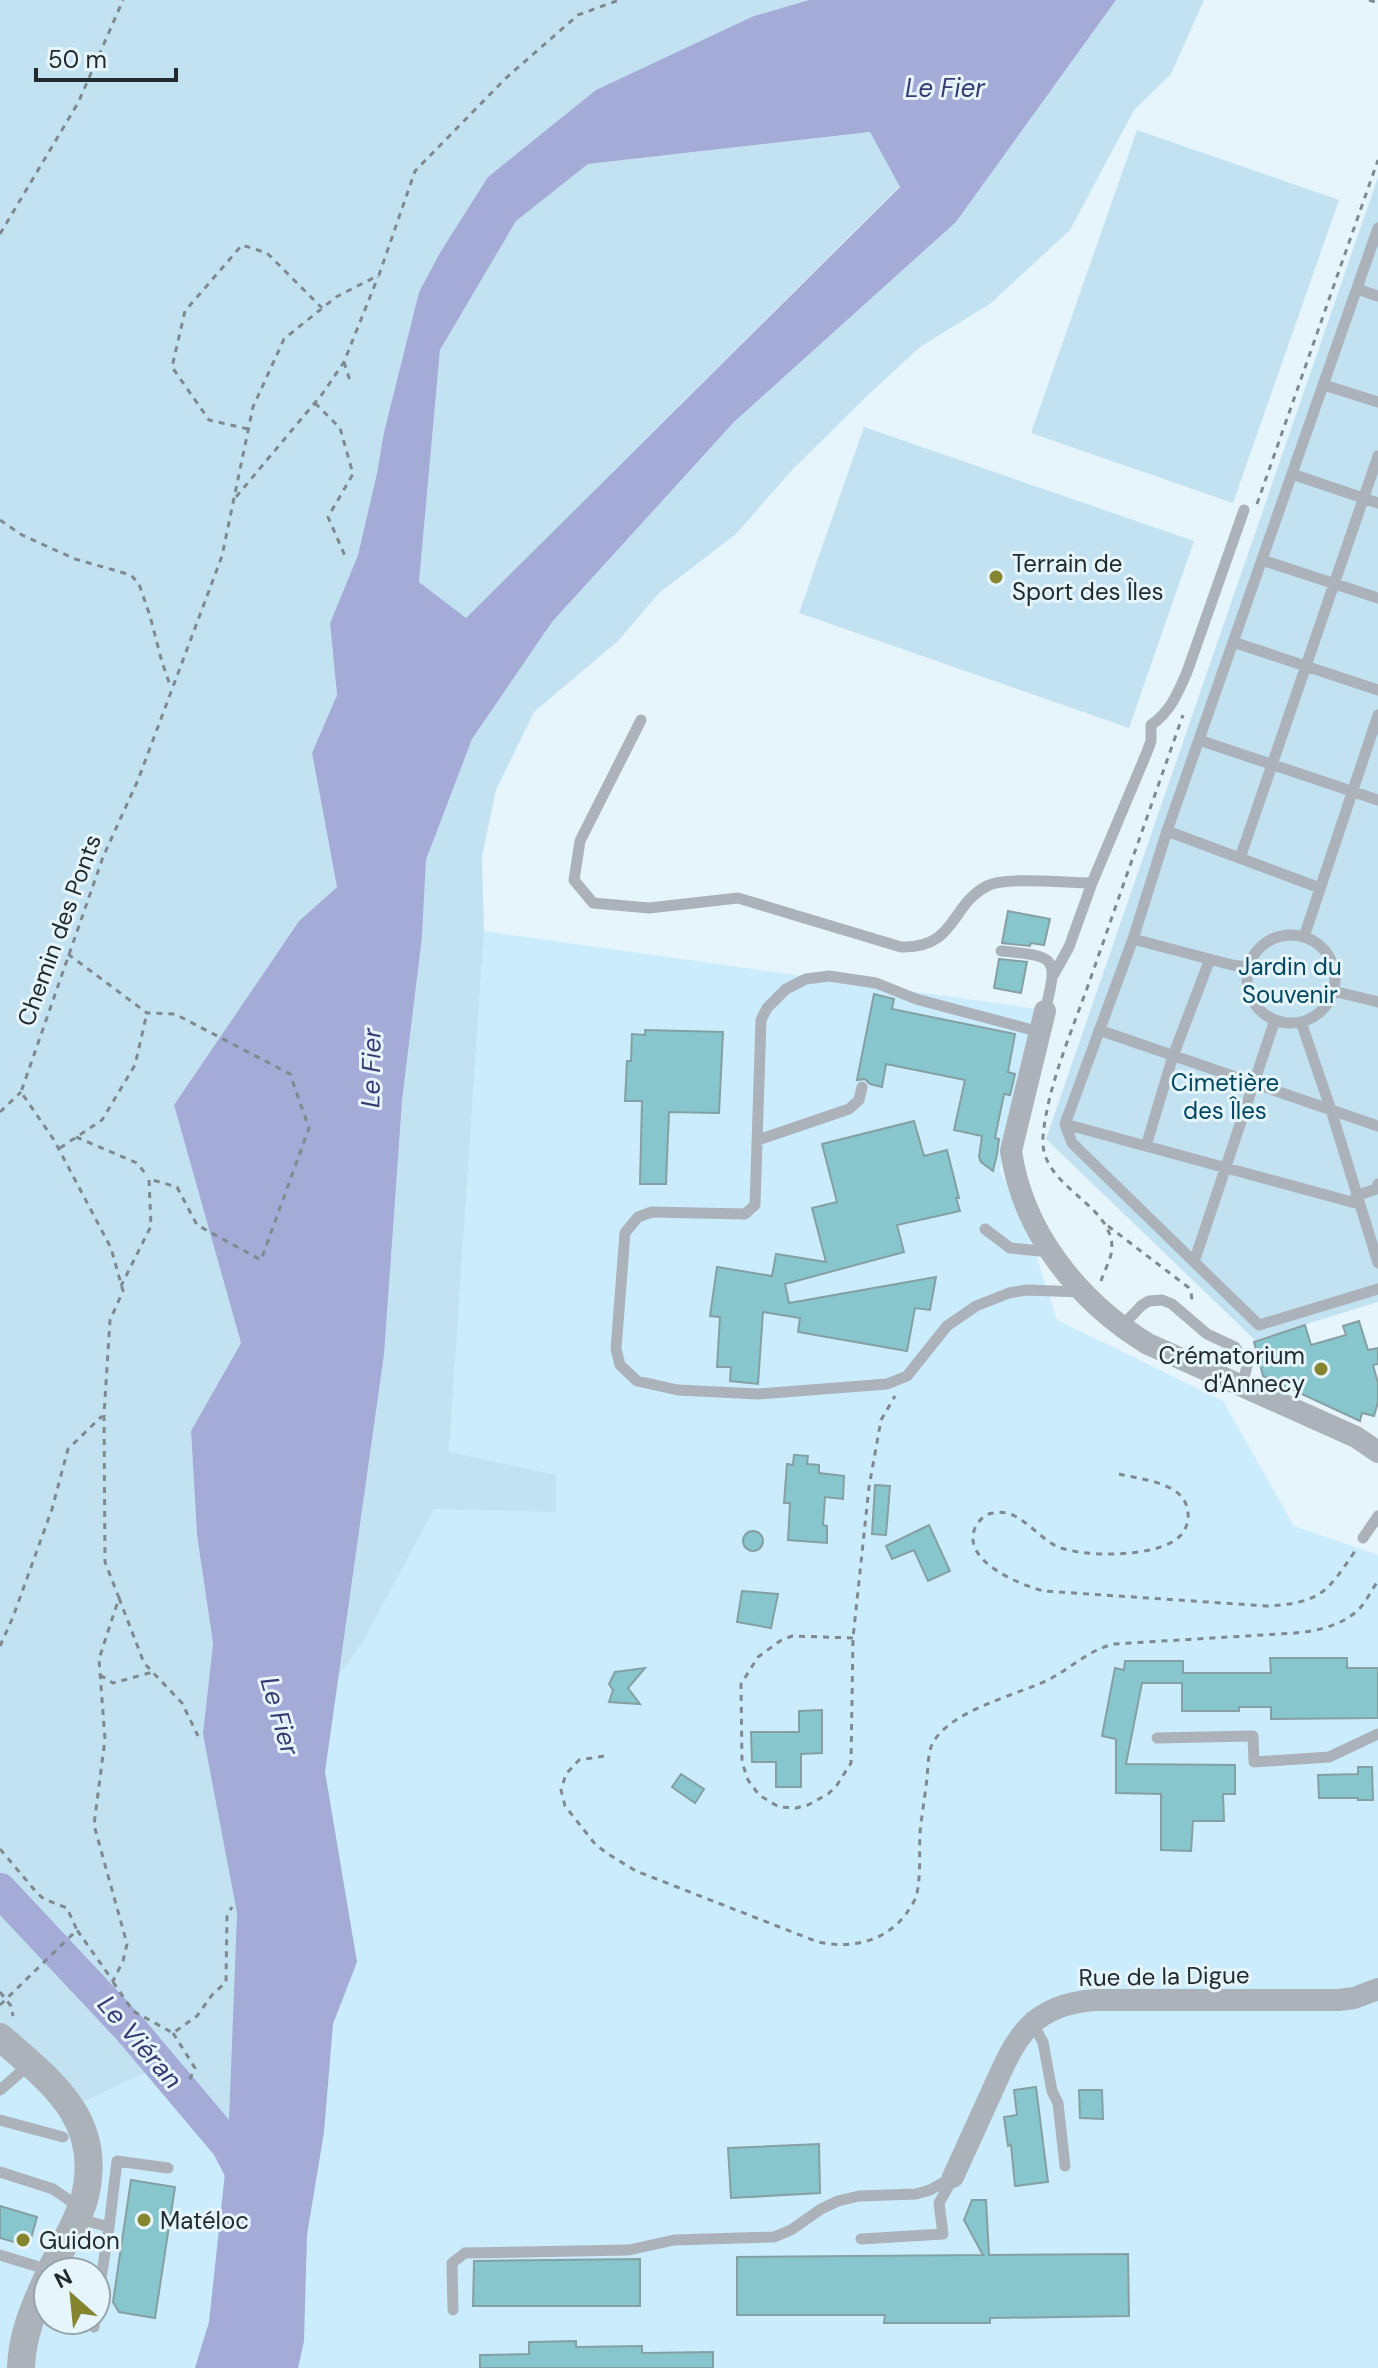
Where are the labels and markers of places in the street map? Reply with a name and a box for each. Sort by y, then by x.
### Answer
place label: Terrain de Sport des Îles [1012,548,1164,607]
marker: Terrain de Sport des Îles [987,568,1005,586]
place label: Crématorium d'Annecy [1159,1340,1305,1399]
marker: Crématorium d'Annecy [1312,1360,1330,1378]
place label: Matéloc [160,2205,249,2236]
marker: Matéloc [135,2211,153,2229]
place label: Guidon [39,2225,120,2256]
marker: Guidon [14,2231,32,2249]

